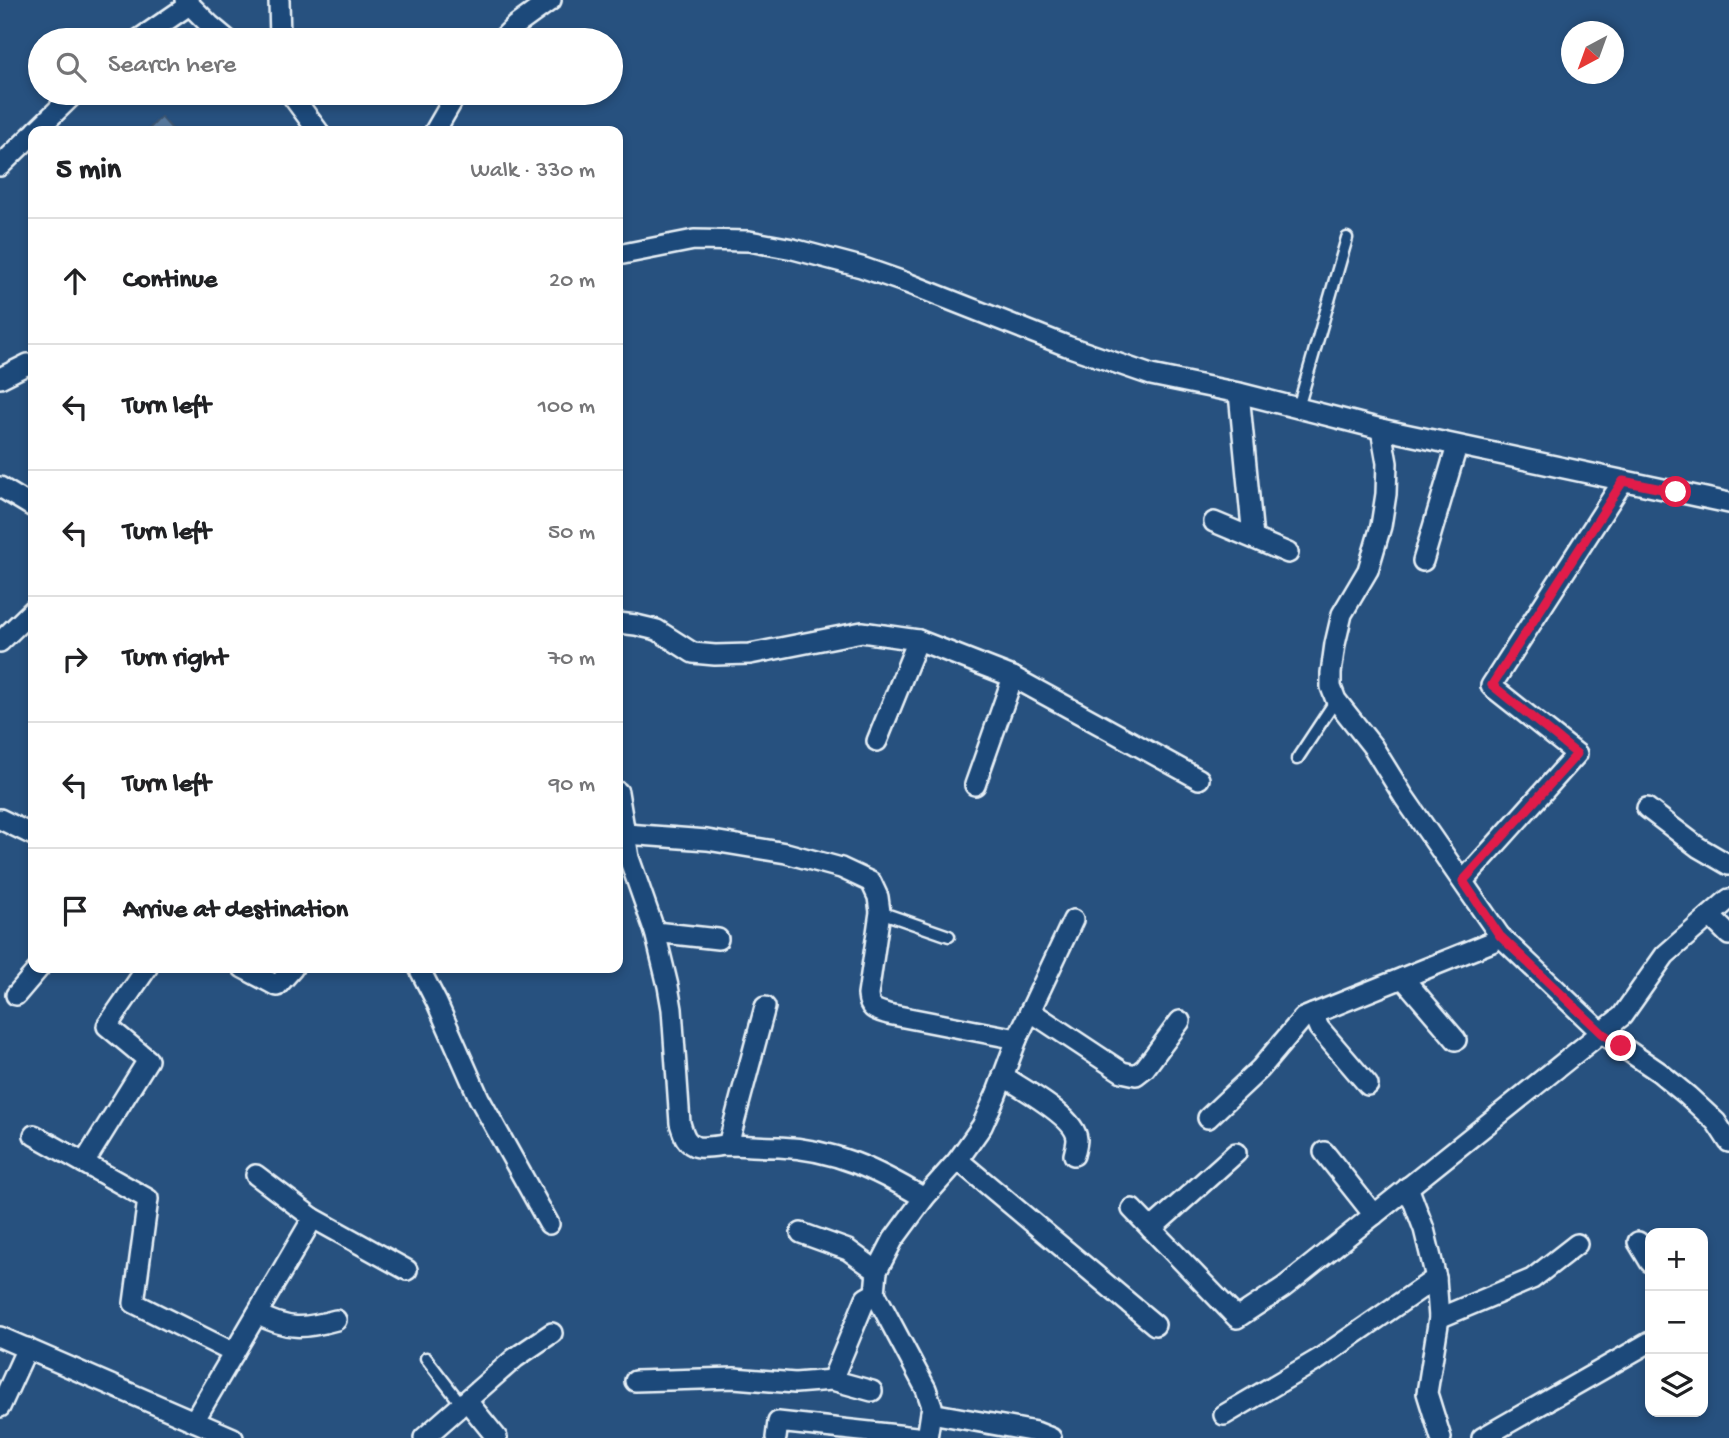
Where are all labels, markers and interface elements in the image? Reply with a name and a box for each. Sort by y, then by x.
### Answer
north arrow [1561,21,1624,84]
search box [28,28,623,105]
icon: search [52,48,90,86]
text: Search here [108,51,236,82]
text: 5 min [56,154,121,189]
text: Walk · 330 m [471,158,595,185]
icon: ahead [56,262,94,300]
text: Continue [123,266,217,297]
text: 20 m [549,268,595,295]
icon: left [56,388,94,426]
text: Turn left [123,392,211,423]
text: 100 m [538,394,595,421]
route start [1660,476,1691,507]
icon: left [56,514,94,552]
text: Turn left [123,518,211,549]
text: 50 m [548,520,595,547]
icon: right [56,640,94,678]
text: Turn right [123,644,227,675]
text: 70 m [548,646,595,673]
icon: left [56,766,94,804]
text: Turn left [123,770,211,801]
text: 90 m [549,772,595,799]
icon: arrive [56,892,94,930]
text: Arrive at destination [123,896,348,927]
route end [1605,1030,1636,1061]
map controls [1645,1228,1708,1417]
button: + [1645,1228,1708,1291]
button: − [1645,1291,1708,1354]
button: layers [1645,1354,1708,1417]

